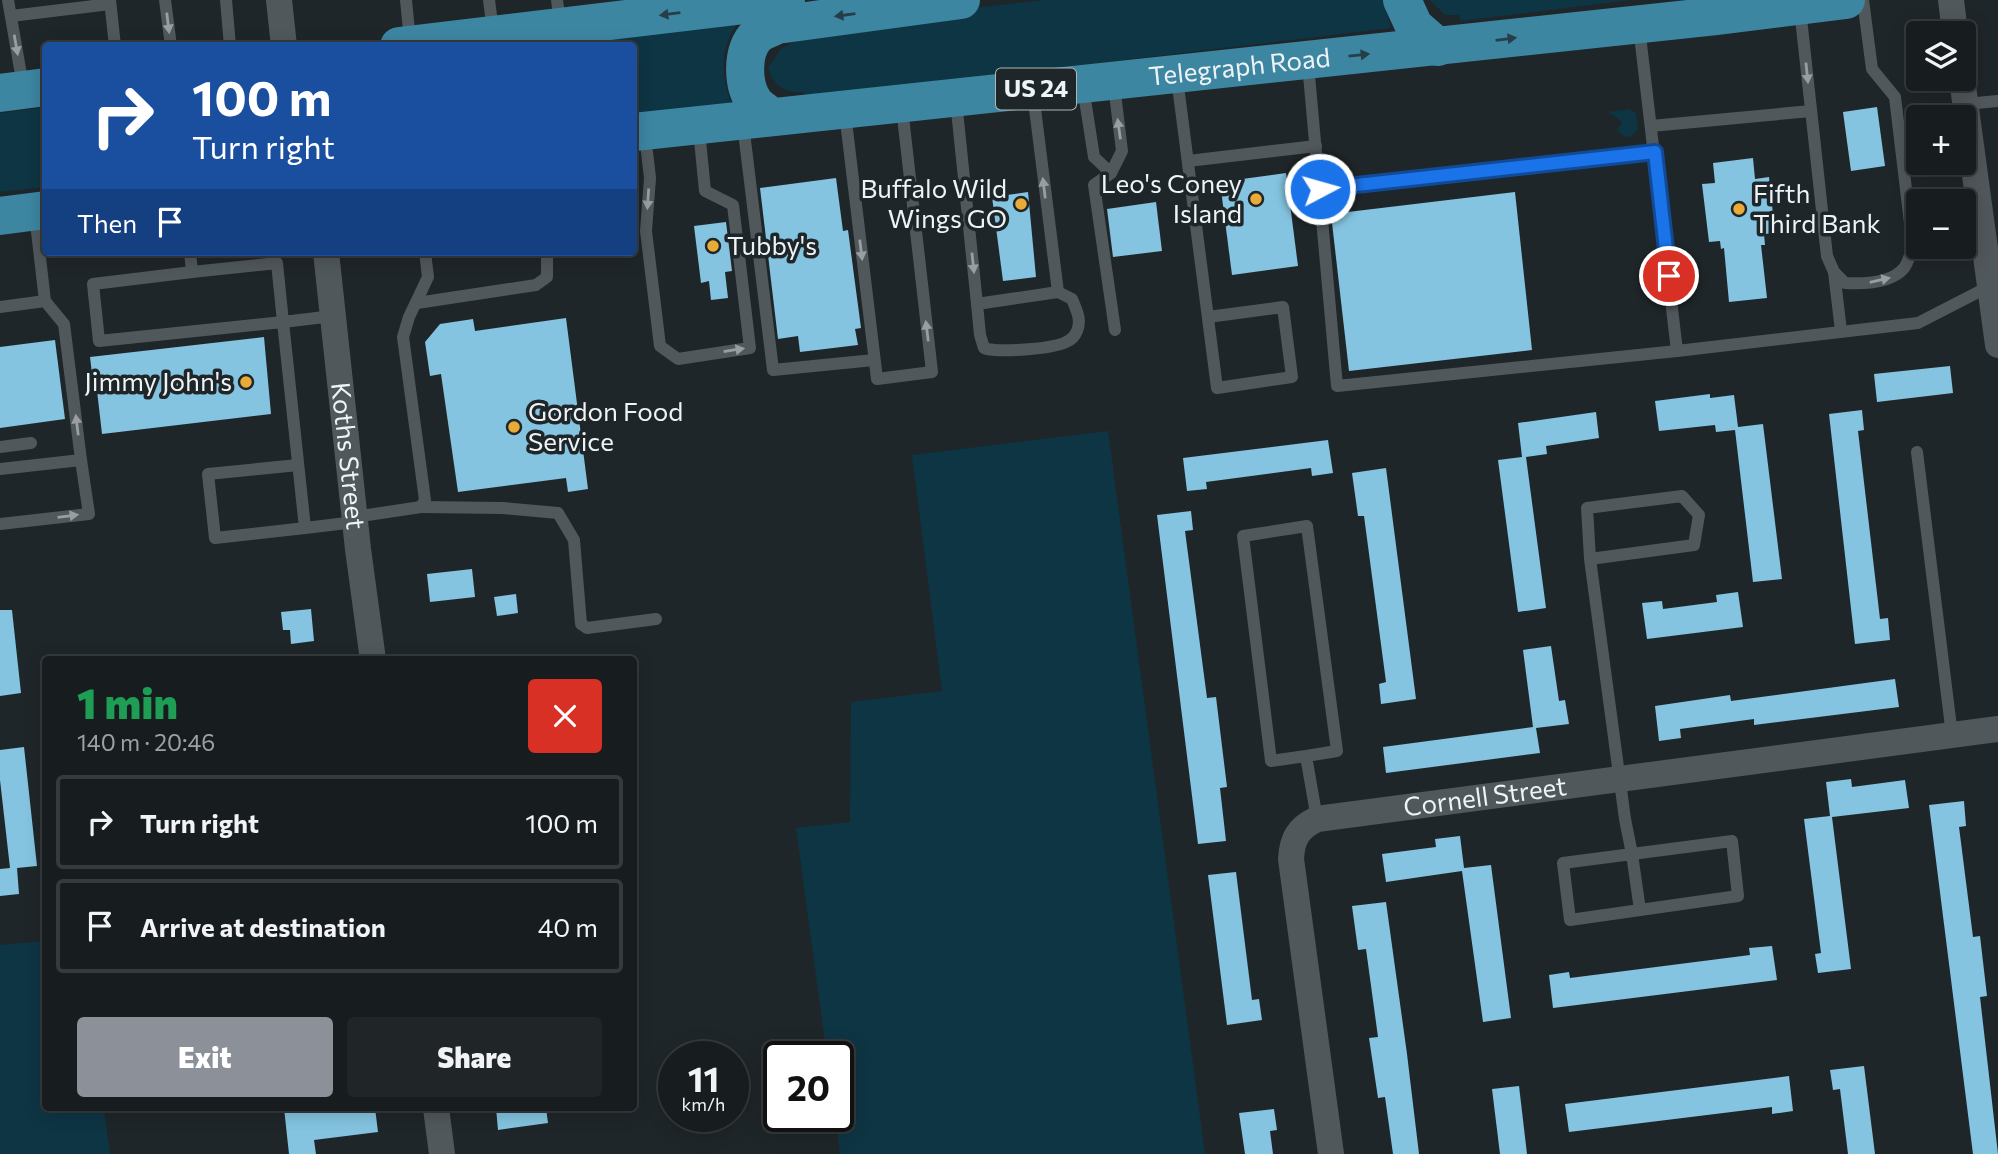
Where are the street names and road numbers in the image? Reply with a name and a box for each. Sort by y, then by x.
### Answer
street label: Telegraph Road [1147,40,1332,91]
road number: US 24 [996,68,1076,110]
street label: Koths Street [326,381,373,531]
street label: Cornell Street [1401,769,1568,821]

